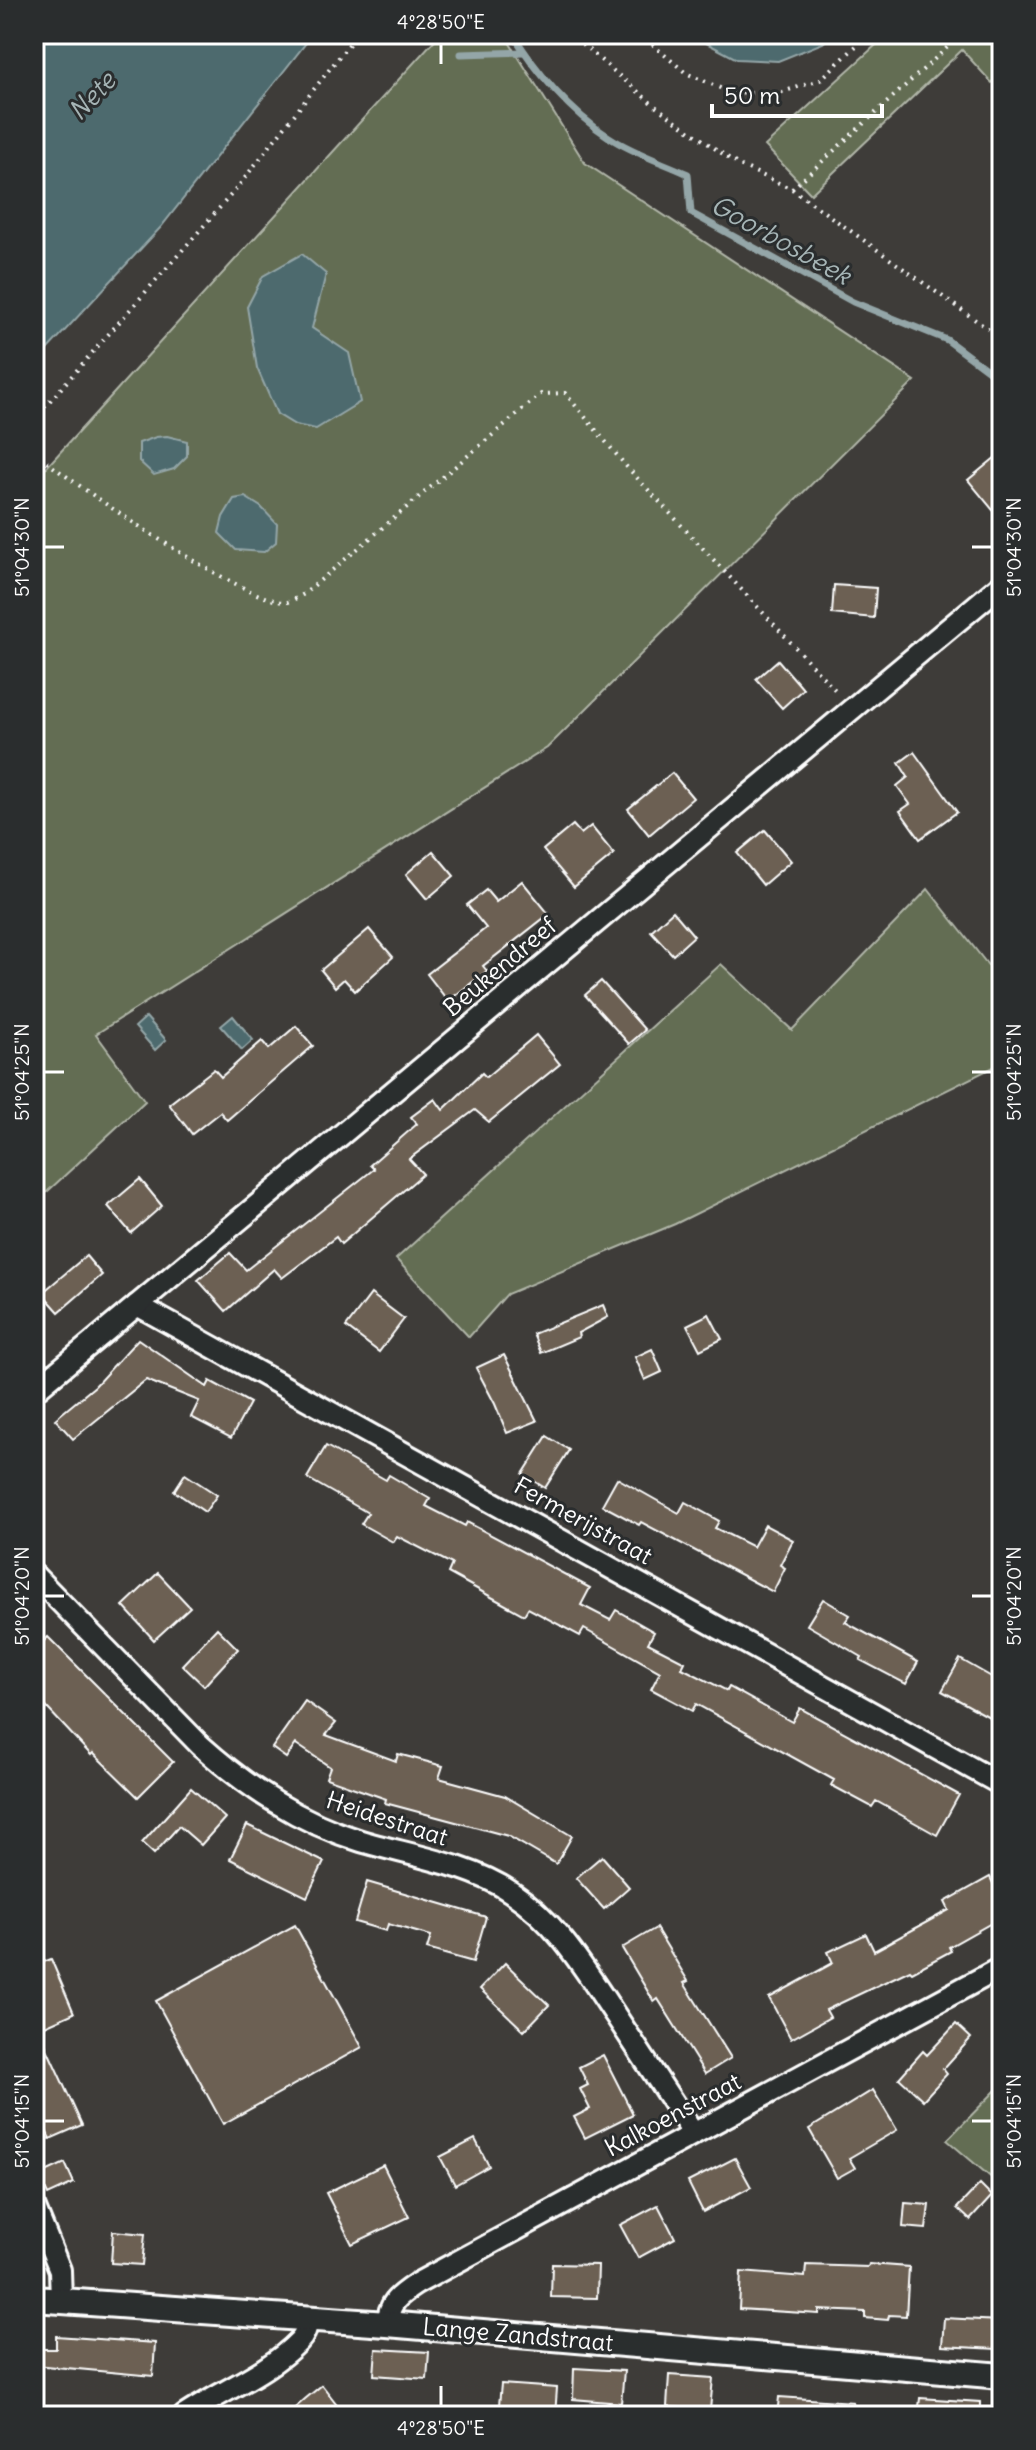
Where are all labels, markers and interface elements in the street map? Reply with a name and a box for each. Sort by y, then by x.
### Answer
text: 4°28'50"E [397,9,485,34]
water label: Nete [61,63,124,127]
scale bar [712,68,882,118]
text: 50 m [724,80,780,110]
water label: Goorbosbeek [705,188,859,292]
text: 51°04'30"N [9,497,34,597]
text: 51°04'30"N [1001,497,1026,597]
street label: Beukendreef [437,910,563,1022]
text: 51°04'25"N [9,1023,34,1121]
text: 51°04'25"N [1001,1023,1026,1121]
street label: Fermerijstraat [509,1470,658,1570]
text: 51°04'20"N [9,1546,34,1646]
text: 51°04'20"N [1001,1546,1026,1646]
street label: Heidestraat [323,1784,452,1852]
street label: Kalkoenstraat [599,2066,746,2163]
text: 51°04'15"N [9,2074,34,2168]
text: 51°04'15"N [1001,2074,1026,2168]
street label: Lange Zandstraat [421,2311,615,2357]
text: 4°28'50"E [397,2415,485,2440]

